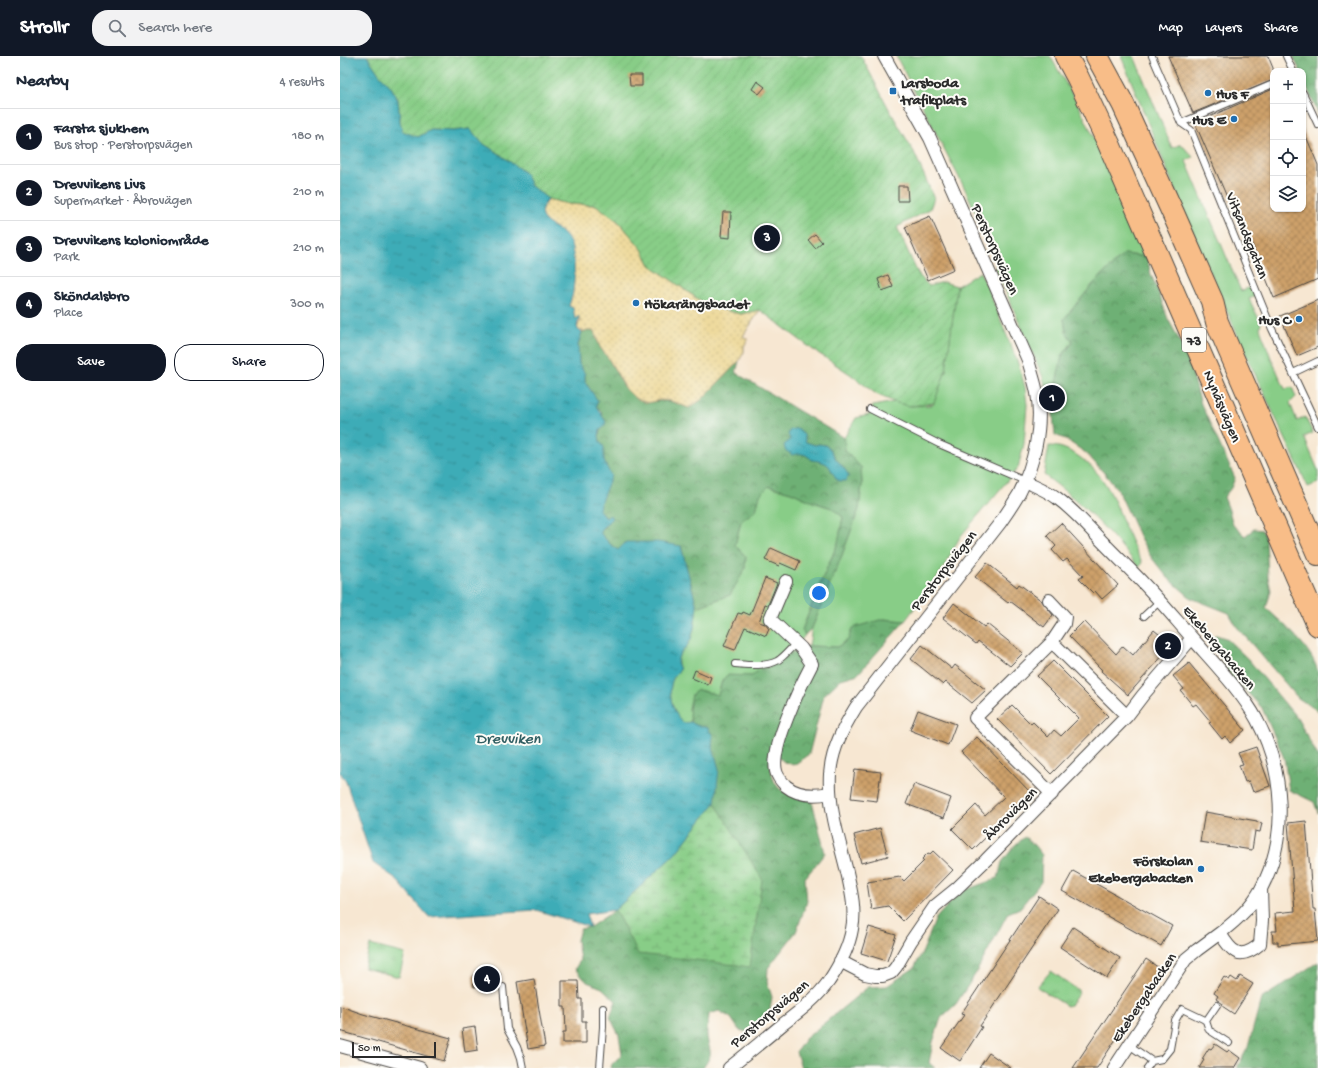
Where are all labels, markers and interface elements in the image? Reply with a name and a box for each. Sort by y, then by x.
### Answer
search box [92,10,372,46]
text: Strollr [20,17,68,40]
icon: search [106,17,128,39]
text: Search here [138,19,212,37]
text: Map [1159,20,1183,37]
text: Layers [1205,20,1242,37]
text: Share [1264,20,1298,37]
map controls [1270,68,1306,212]
button: + [1270,68,1306,104]
text: Nearby [16,72,69,92]
text: 4 results [280,75,324,90]
place label: Larsboda trafikplats [899,75,967,110]
marker: Larsboda trafikplats [888,86,898,96]
place label: Hus F [1216,86,1250,104]
marker: Hus F [1203,88,1213,98]
button: − [1270,104,1306,140]
place label: Hus E [1192,112,1228,130]
marker: Hus E [1229,114,1239,124]
text: Farsta sjukhem [54,120,149,138]
text: 1 [26,129,32,144]
text: 180 m [292,129,324,144]
text: Bus stop · Perstorpsvägen [54,138,192,153]
button: locate [1270,140,1306,176]
text: Drevvikens Livs [54,176,145,194]
button: layers [1270,176,1306,212]
text: 2 [26,185,32,200]
text: 210 m [293,185,324,200]
street label: Vitsandsgatan [1220,189,1272,282]
text: Supermarket · Åbrovägen [54,194,192,209]
street label: Perstorpsvägen [966,201,1022,298]
pin: 3 [754,223,780,253]
text: Drevvikens koloniområde [54,232,208,250]
text: 3 [26,241,32,256]
text: 210 m [293,241,324,256]
text: Park [54,250,79,265]
text: Sköndalsbro [54,288,130,306]
place label: Hökarängsbadet [644,296,751,314]
text: 4 [26,297,32,312]
text: 300 m [290,297,324,312]
marker: Hökarängsbadet [631,298,641,308]
text: Place [54,306,82,321]
place label: Hus C [1258,312,1293,330]
marker: Hus C [1294,314,1304,324]
road number: 73 [1182,328,1206,352]
button: Save [16,344,166,381]
button: Share [174,344,324,381]
street label: Nynäsvägen [1198,368,1244,446]
pin: 1 [1039,383,1065,413]
street label: Perstorpsvägen [907,527,982,616]
your location [809,583,829,603]
street label: Ekebergabacken [1178,602,1259,694]
pin: 2 [1155,631,1181,661]
water label: Drevviken [476,731,541,750]
street label: Åbrovägen [981,784,1042,845]
place label: Förskolan Ekebergabacken [1088,853,1194,888]
marker: Förskolan Ekebergabacken [1196,864,1206,874]
street label: Ekebergabacken [1108,950,1181,1046]
pin: 4 [474,964,500,994]
street label: Perstorpsvägen [726,976,813,1053]
scale bar [352,1040,436,1059]
text: 50 m [358,1043,380,1055]

